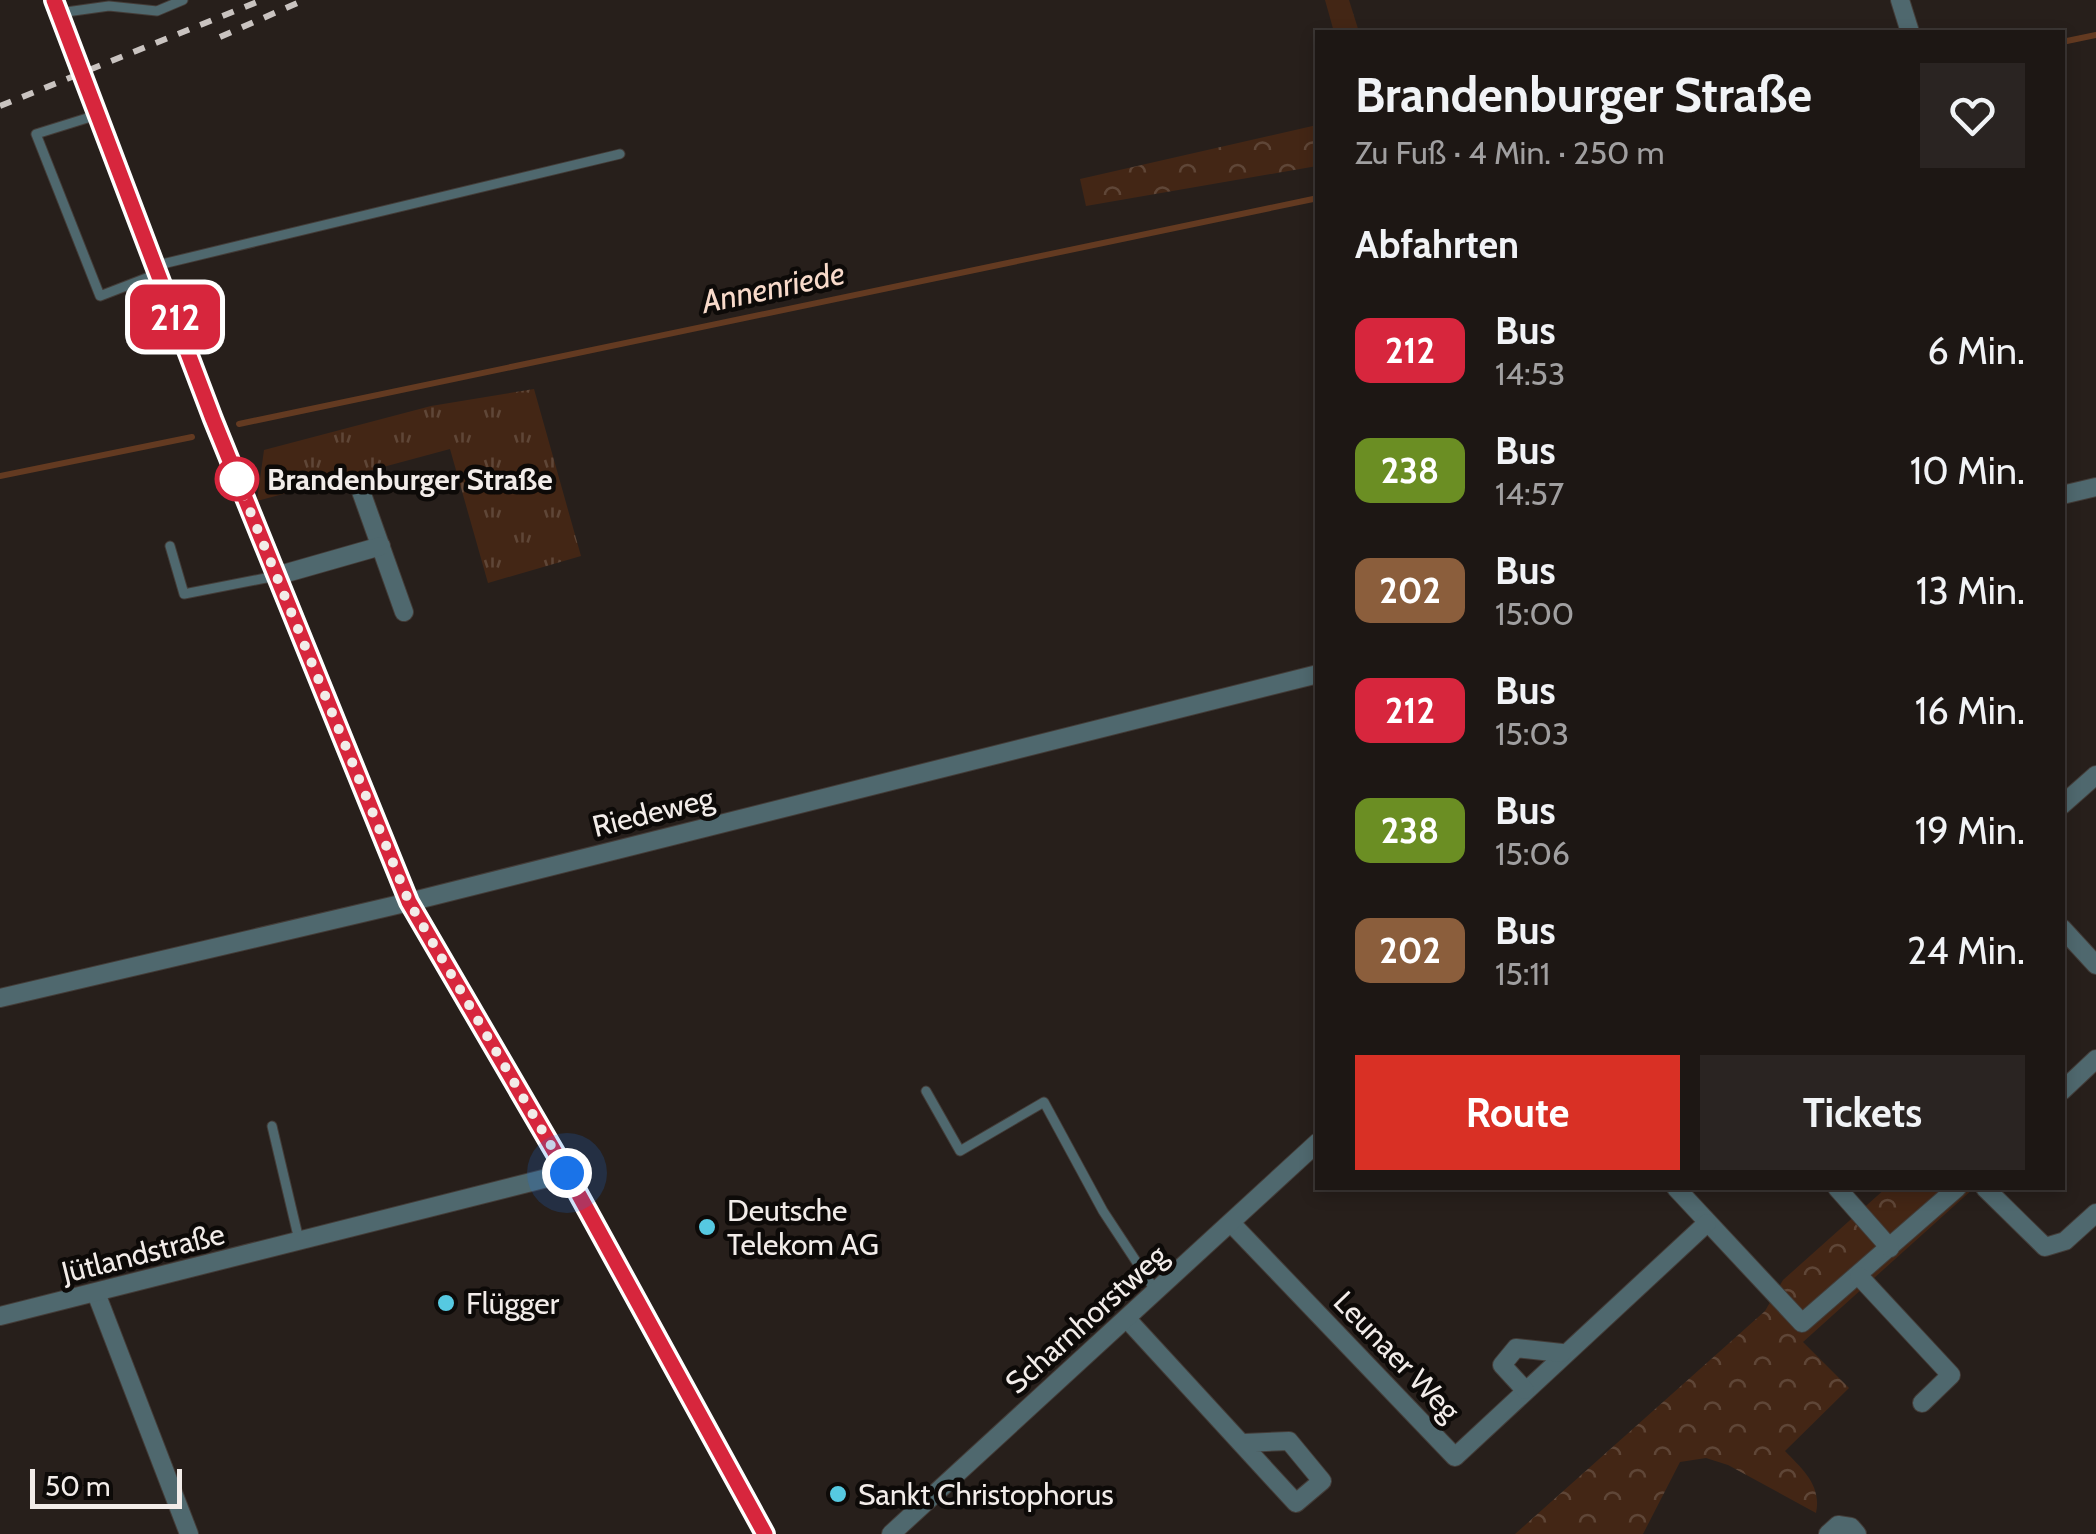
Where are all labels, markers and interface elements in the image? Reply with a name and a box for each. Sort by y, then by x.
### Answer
button: heart [1920,63,2025,168]
text: Brandenburger Straße [1355,66,1812,124]
text: Zu Fuß · 4 Min. · 250 m [1355,133,1665,172]
text: Abfahrten [1355,221,1519,268]
water label: Annenriede [696,253,848,322]
line badge: 212 [118,284,232,350]
text: 212 [150,296,200,339]
text: Bus [1495,307,1556,354]
text: 6 Min. [1927,327,2025,374]
text: 212 [1385,329,1435,372]
text: 14:53 [1495,354,1565,393]
text: Bus [1495,427,1556,474]
text: 10 Min. [1910,447,2025,494]
text: 238 [1381,449,1439,492]
marker: Brandenburger Straße [216,458,258,500]
place label: Brandenburger Straße [267,461,553,498]
text: 14:57 [1495,474,1564,513]
text: Bus [1495,547,1556,594]
text: 13 Min. [1916,567,2025,614]
text: 202 [1379,569,1441,612]
text: 15:00 [1495,594,1574,633]
text: Bus [1495,667,1556,714]
text: 16 Min. [1915,687,2025,734]
text: 212 [1385,689,1435,732]
text: 15:03 [1495,714,1569,753]
street label: Riedeweg [589,779,718,845]
text: Bus [1495,787,1556,834]
text: 19 Min. [1915,807,2025,854]
text: 238 [1381,809,1439,852]
text: 15:06 [1495,834,1570,873]
text: Bus [1495,907,1556,954]
text: 24 Min. [1907,927,2025,974]
text: 202 [1379,929,1441,972]
text: 15:11 [1495,954,1550,993]
button: Route [1355,1055,1680,1170]
button: Tickets [1700,1055,2025,1170]
your location [542,1148,592,1198]
place label: Deutsche Telekom AG [727,1192,879,1263]
street label: Jütlandstraße [57,1215,228,1291]
marker: Deutsche Telekom AG [696,1216,718,1238]
street label: Scharnhorstweg [998,1236,1175,1401]
street label: Leunaer Weg [1326,1283,1469,1429]
place label: Flügger [466,1285,560,1322]
marker: Flügger [435,1292,457,1314]
scale bar [30,1464,182,1508]
text: 50 m [45,1469,111,1503]
place label: Sankt Christophorus [858,1476,1114,1513]
marker: Sankt Christophorus [827,1483,849,1505]

